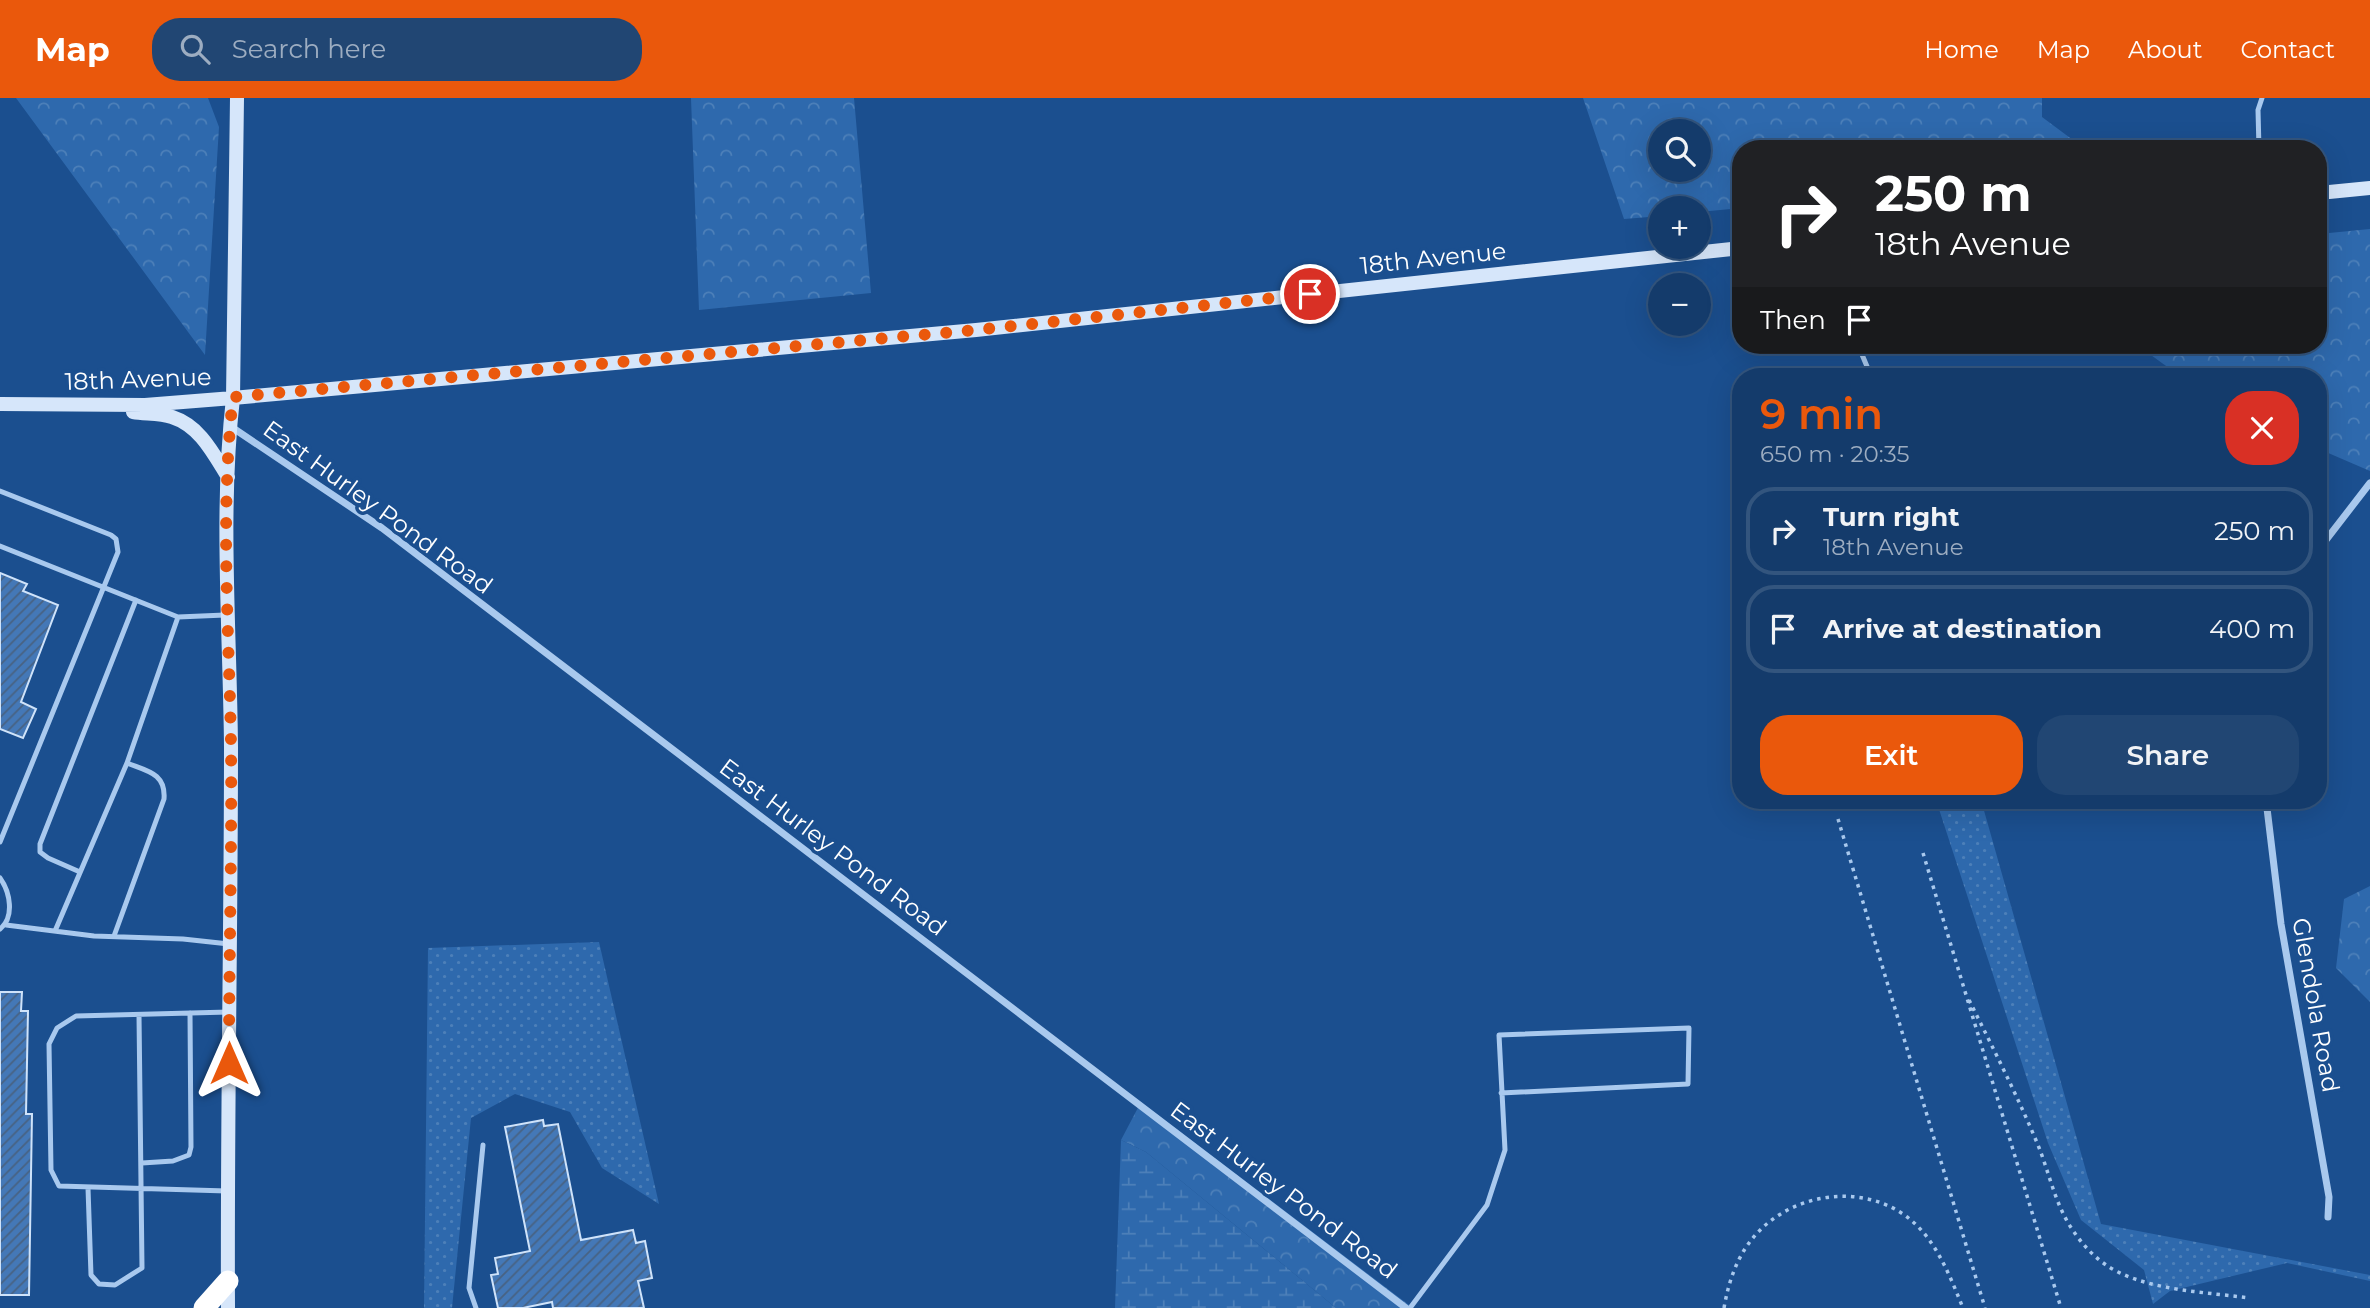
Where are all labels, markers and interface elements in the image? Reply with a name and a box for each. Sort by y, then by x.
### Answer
search box [152,18,642,81]
text: Map [35,29,110,69]
icon: search [176,30,214,68]
text: Search here [232,33,386,65]
text: Home [1924,35,1999,64]
text: Map [2037,35,2090,64]
text: About [2128,35,2202,64]
text: Contact [2240,35,2335,64]
map controls [1648,119,1711,336]
button: search [1648,119,1711,182]
text: 250 m [1875,164,2032,223]
icon: right [1760,168,1851,259]
button: + [1648,196,1711,259]
text: 18th Avenue [1875,224,2071,263]
street label: 18th Avenue [1358,236,1508,280]
pin [1280,264,1340,324]
button: − [1648,273,1711,336]
icon: arrive [1291,275,1329,313]
icon: arrive [1840,301,1878,339]
text: Then [1760,304,1826,336]
street label: 18th Avenue [64,362,212,396]
text: 9 min [1760,388,1883,440]
button: close [2225,391,2299,465]
street label: East Hurley Pond Road [258,414,498,600]
text: 650 m · 20:35 [1760,440,1909,468]
text: Turn right [1823,501,1959,533]
icon: right [1764,512,1802,550]
text: 250 m [2214,515,2295,547]
text: 18th Avenue [1823,533,1964,561]
icon: arrive [1764,610,1802,648]
text: Arrive at destination [1823,613,2102,645]
text: 400 m [2209,613,2295,645]
button: Exit [1760,715,2023,795]
button: Share [2037,715,2299,795]
street label: East Hurley Pond Road [714,752,952,942]
street label: Glendola Road [2286,915,2346,1095]
position arrow [192,1026,266,1100]
street label: East Hurley Pond Road [1165,1095,1403,1285]

